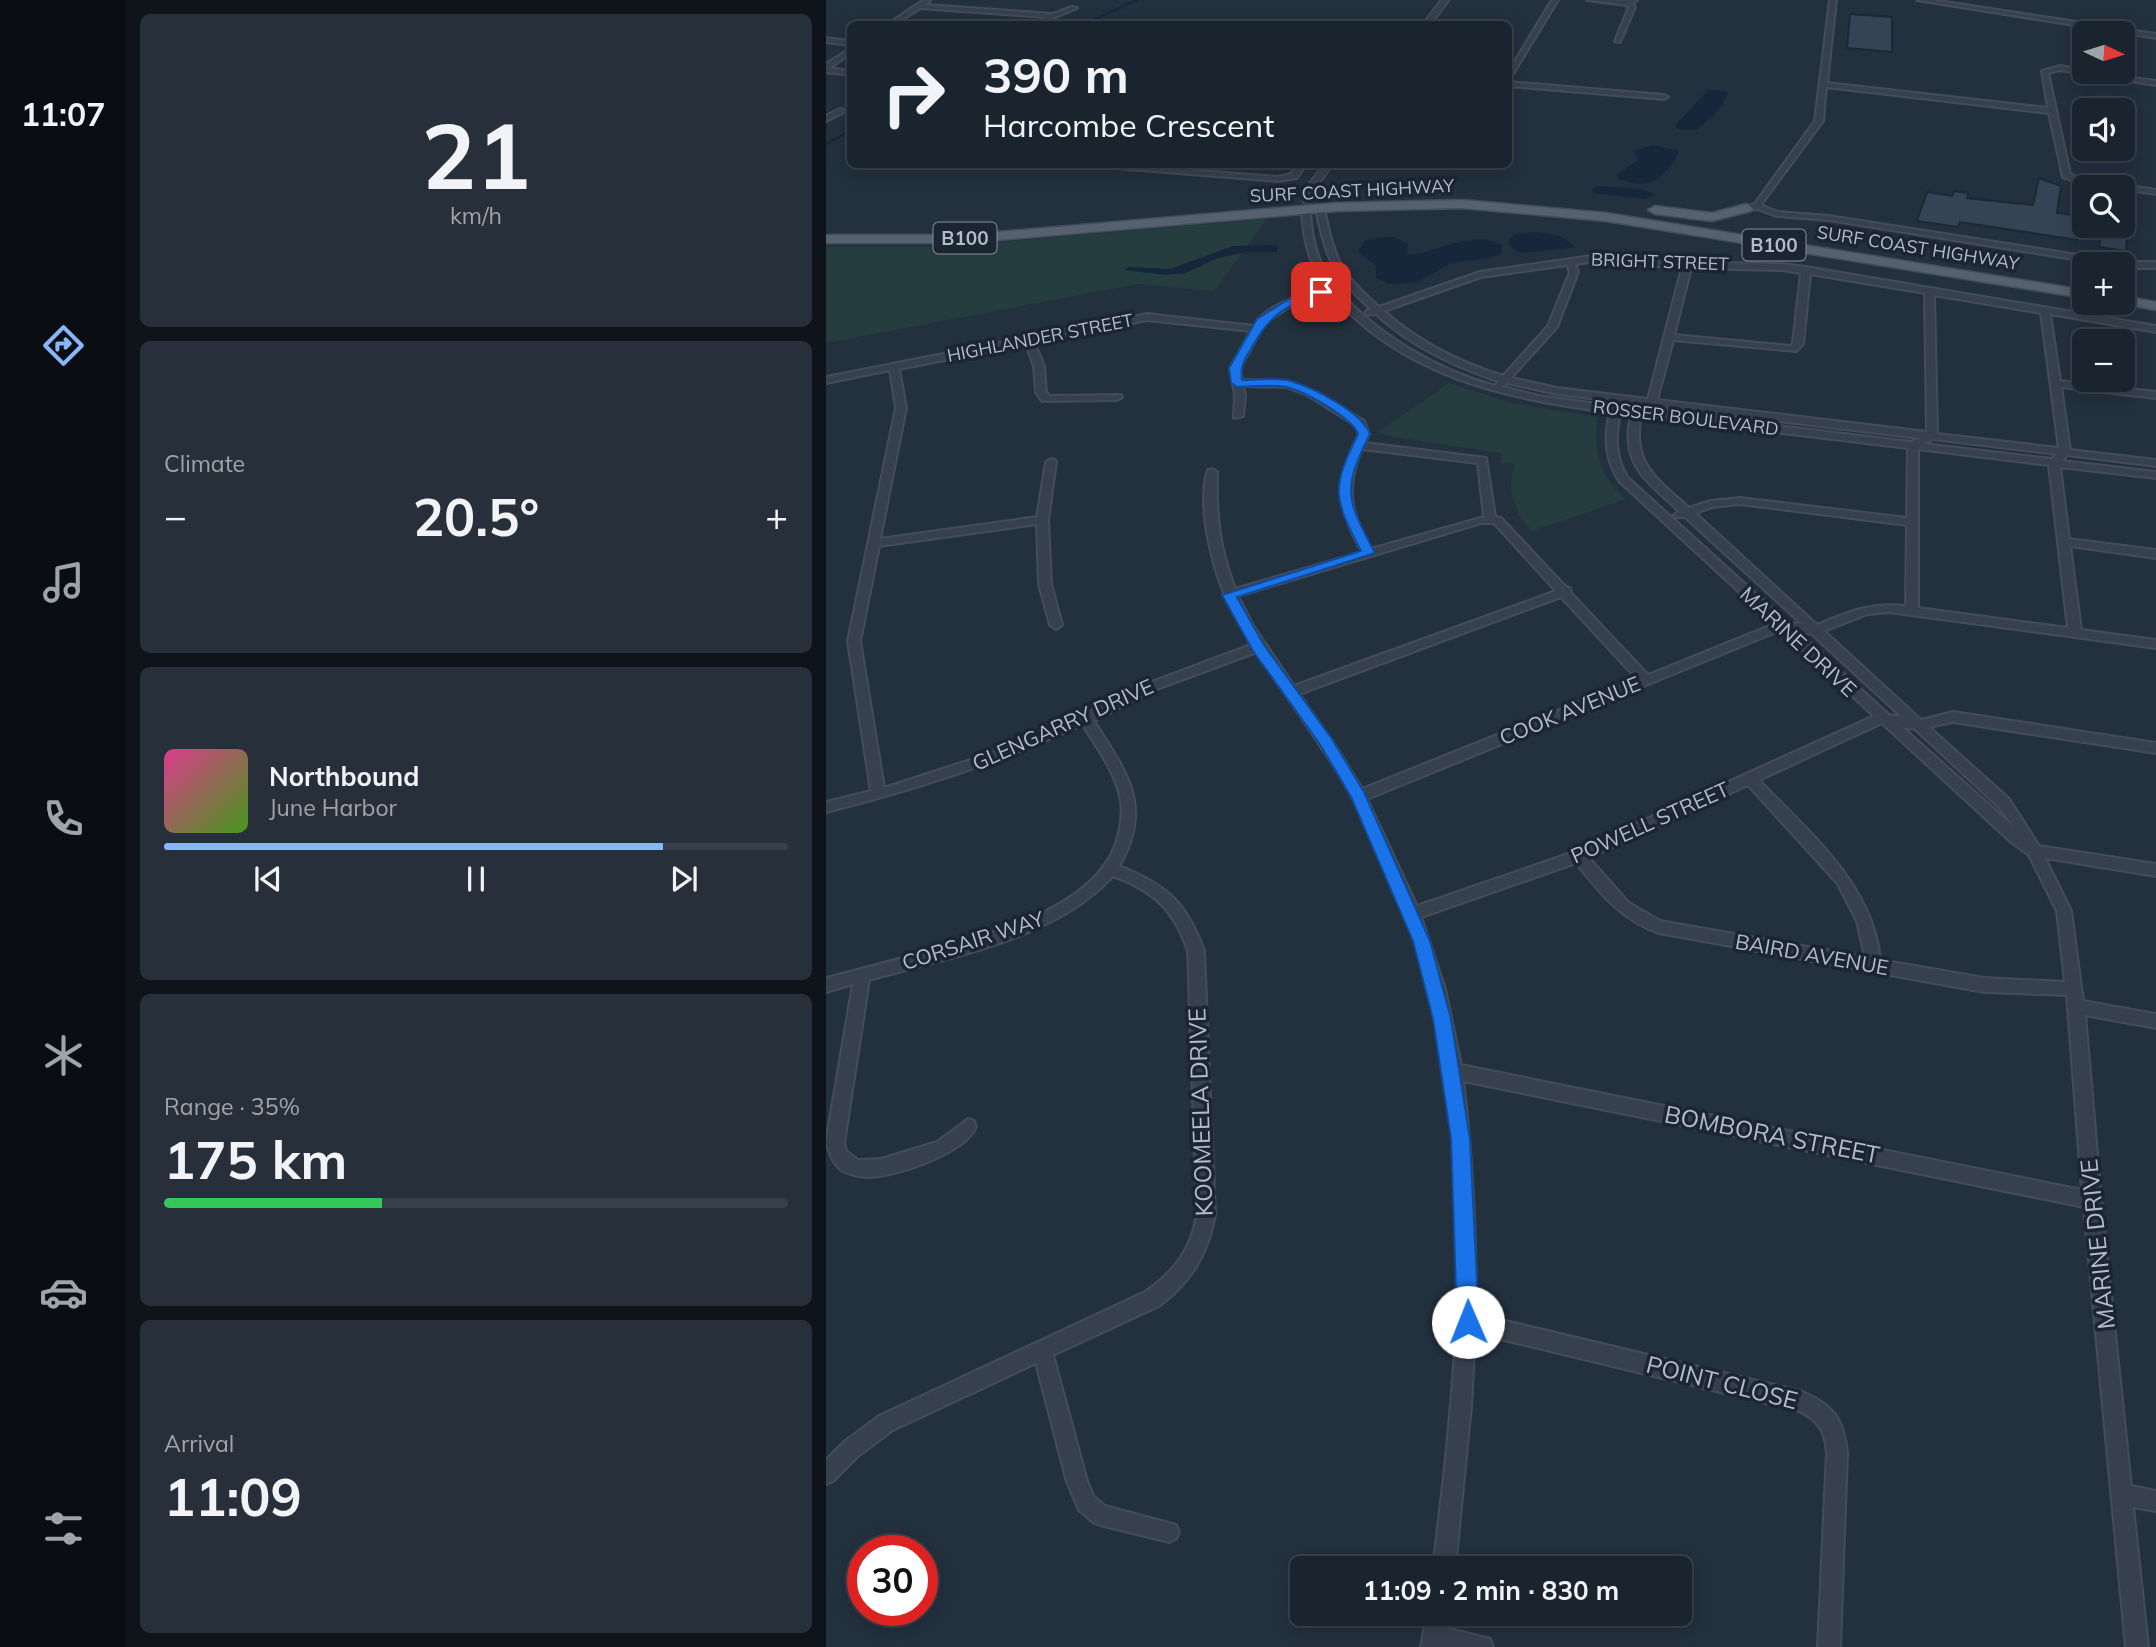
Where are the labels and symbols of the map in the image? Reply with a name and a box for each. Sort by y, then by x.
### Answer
north arrow [2072,21,2135,84]
street label: SURF COAST HIGHWAY [1249,174,1456,207]
street label: SURF COAST HIGHWAY [1815,220,2022,275]
road number: B100 [934,222,996,254]
road number: B100 [1742,230,1805,260]
street label: BRIGHT STREET [1591,248,1729,275]
pin [1291,262,1351,322]
street label: HIGHLANDER STREET [945,308,1135,367]
street label: ROSSER BOULEVARD [1592,395,1780,440]
street label: MARINE DRIVE [1735,581,1862,702]
street label: COOK AVENUE [1495,670,1644,750]
street label: GLENGARRY DRIVE [968,672,1157,776]
street label: POWELL STREET [1566,775,1733,869]
street label: CORSAIR WAY [898,905,1047,975]
street label: BAIRD AVENUE [1733,928,1891,980]
street label: KOOMEELA DRIVE [1181,1007,1219,1217]
street label: BOMBORA STREET [1662,1098,1883,1170]
street label: MARINE DRIVE [2073,1158,2121,1331]
position arrow [1431,1285,1505,1359]
street label: POINT CLOSE [1643,1349,1801,1415]
speed limit sign: 30 [847,1535,938,1626]

